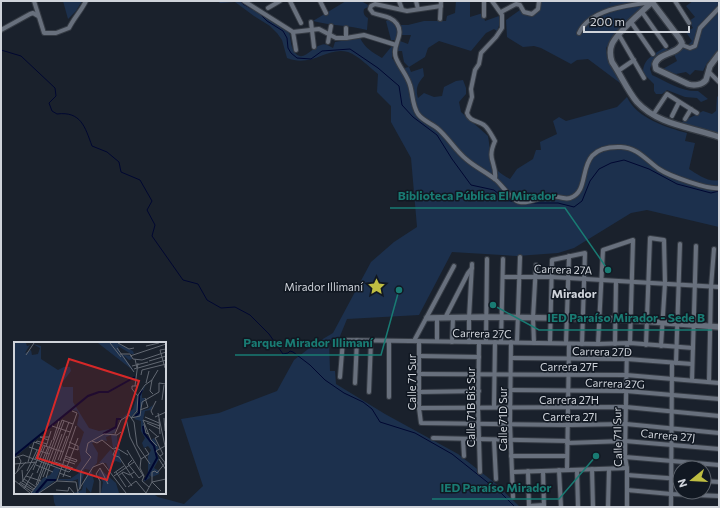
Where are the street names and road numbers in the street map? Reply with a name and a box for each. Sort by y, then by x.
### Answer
street label: Carrera 27A [534,261,593,277]
street label: Carrera 27C [452,326,512,340]
street label: Carrera 27D [572,344,632,358]
street label: Calle 71 Sur [405,353,418,410]
street label: Carrera 27F [540,360,598,373]
street label: Calle 71B Bis Sur [464,366,477,447]
street label: Carrera 27G [585,375,645,391]
street label: Calle 71D Sur [496,386,509,451]
street label: Carrera 27H [539,393,599,406]
street label: Calle 71I Sur [610,407,624,467]
street label: Carrera 27I [543,410,597,423]
street label: Carrera 27J [640,426,696,445]

